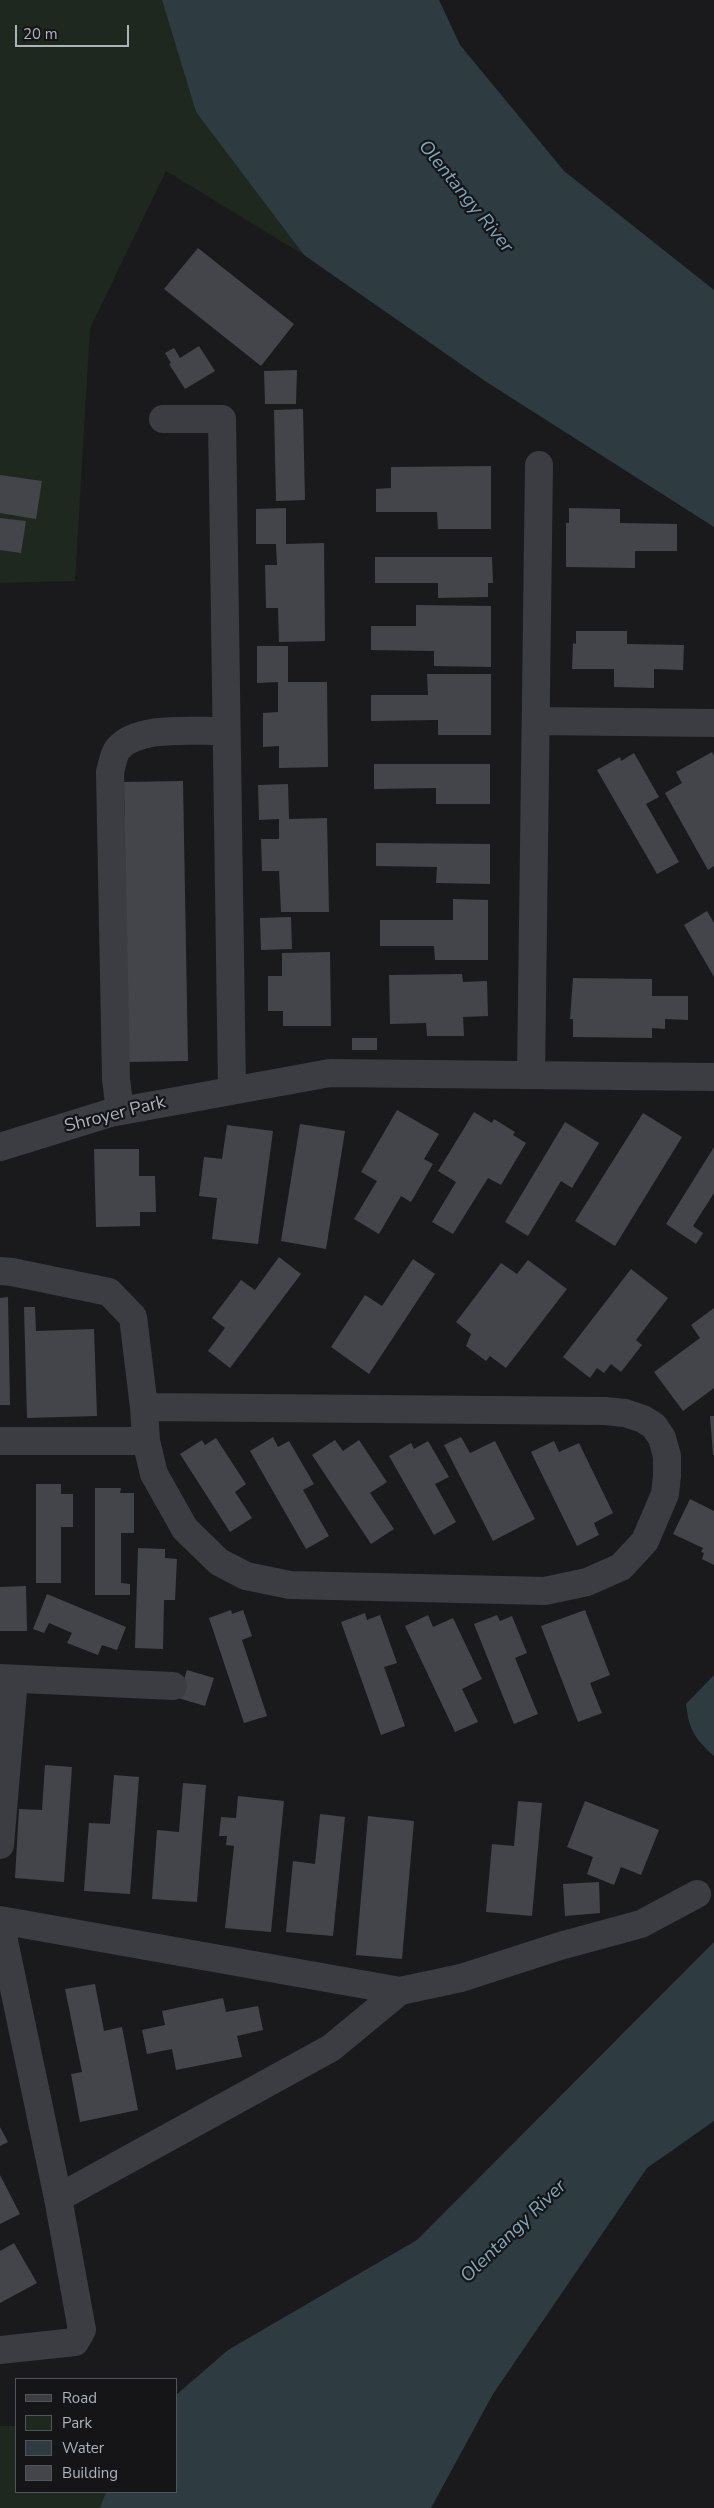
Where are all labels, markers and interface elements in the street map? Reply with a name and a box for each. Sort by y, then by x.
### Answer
scale bar [18,15,131,47]
text: 20 m [23,24,58,44]
water label: Olentangy River [413,136,517,258]
street label: Shroyer Park [62,1092,168,1138]
water label: Olentangy River [456,2176,572,2288]
legend [15,2378,178,2493]
text: Road [62,2388,97,2408]
text: Park [62,2413,92,2433]
text: Water [62,2438,104,2458]
text: Building [62,2463,118,2483]

